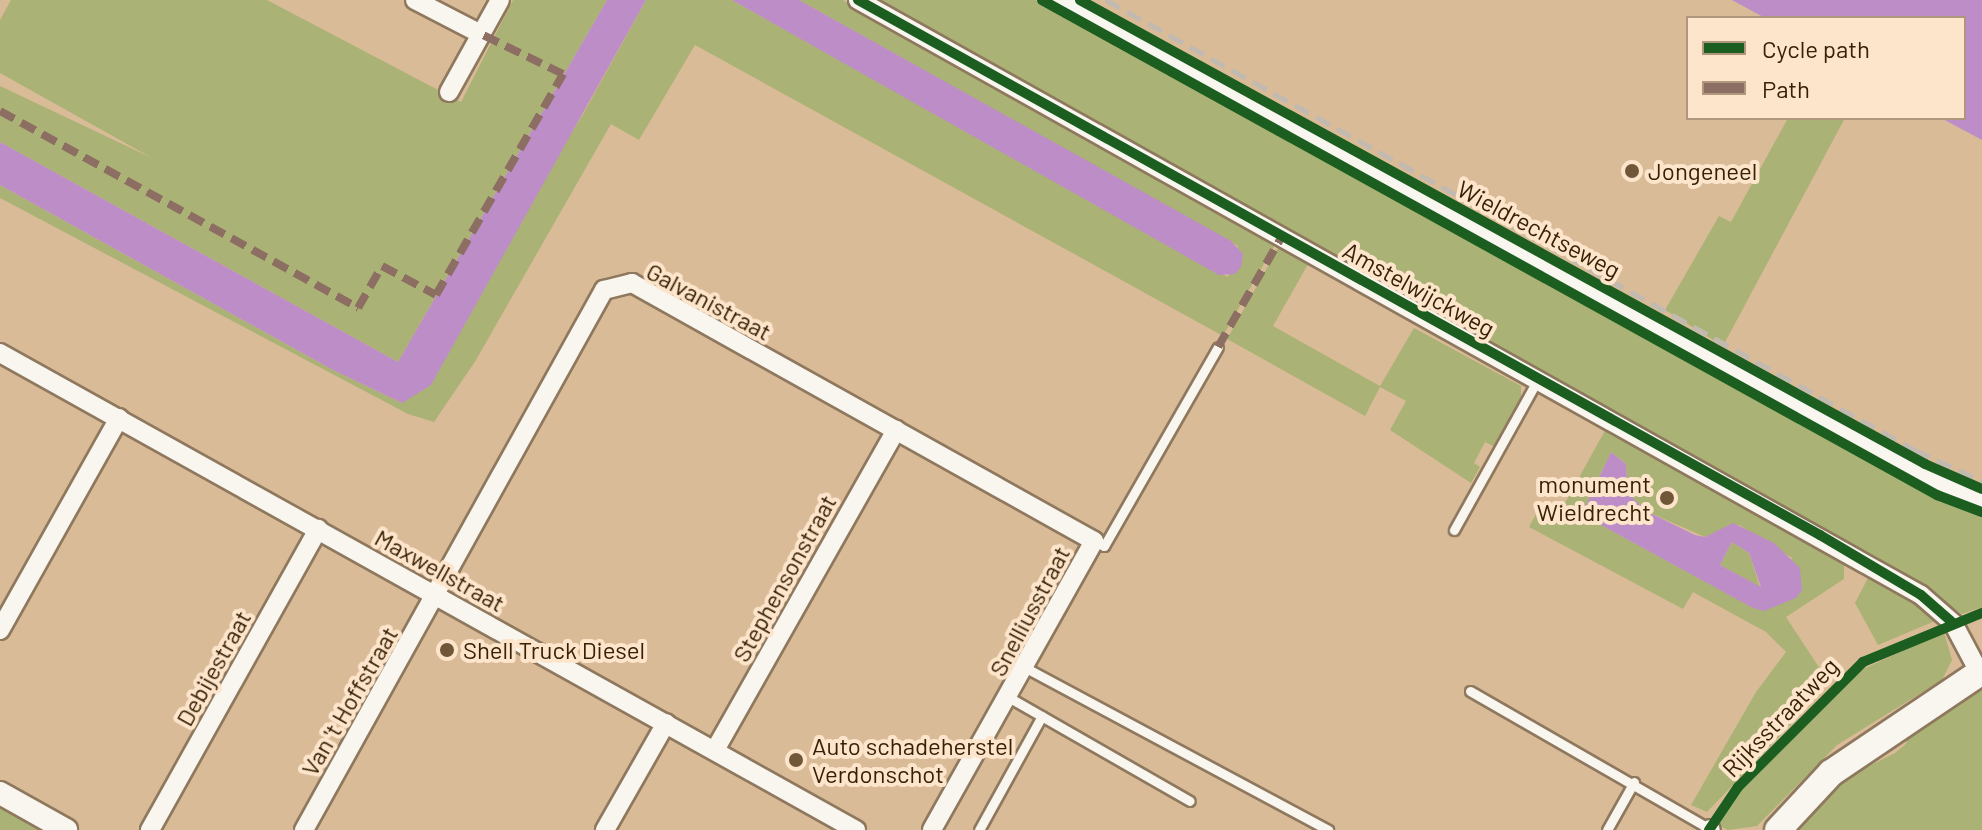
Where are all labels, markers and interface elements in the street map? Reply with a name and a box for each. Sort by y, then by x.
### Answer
legend [1686,16,1966,120]
text: Cycle path [1762,34,1870,63]
text: Path [1762,74,1810,103]
place label: Jongeneel [1648,157,1757,185]
marker: Jongeneel [1623,162,1641,180]
street label: Wieldrechtseweg [1452,174,1626,284]
street label: Amstelwijckweg [1338,235,1500,343]
street label: Galvanistraat [642,256,776,346]
place label: monument Wieldrecht [1537,470,1651,526]
street label: Stephensonstraat [726,489,842,667]
marker: monument Wieldrecht [1658,489,1676,507]
street label: Maxwellstraat [370,523,510,617]
street label: Snelliusstraat [983,541,1075,681]
street label: Debijestraat [170,605,256,731]
street label: Van 't Hoffstraat [295,621,403,781]
place label: Shell Truck Diesel [463,636,645,664]
marker: Shell Truck Diesel [438,641,456,659]
street label: Rijksstraatweg [1716,651,1844,783]
place label: Auto schadeherstel Verdonschot [812,732,1013,788]
marker: Auto schadeherstel Verdonschot [787,751,805,769]

